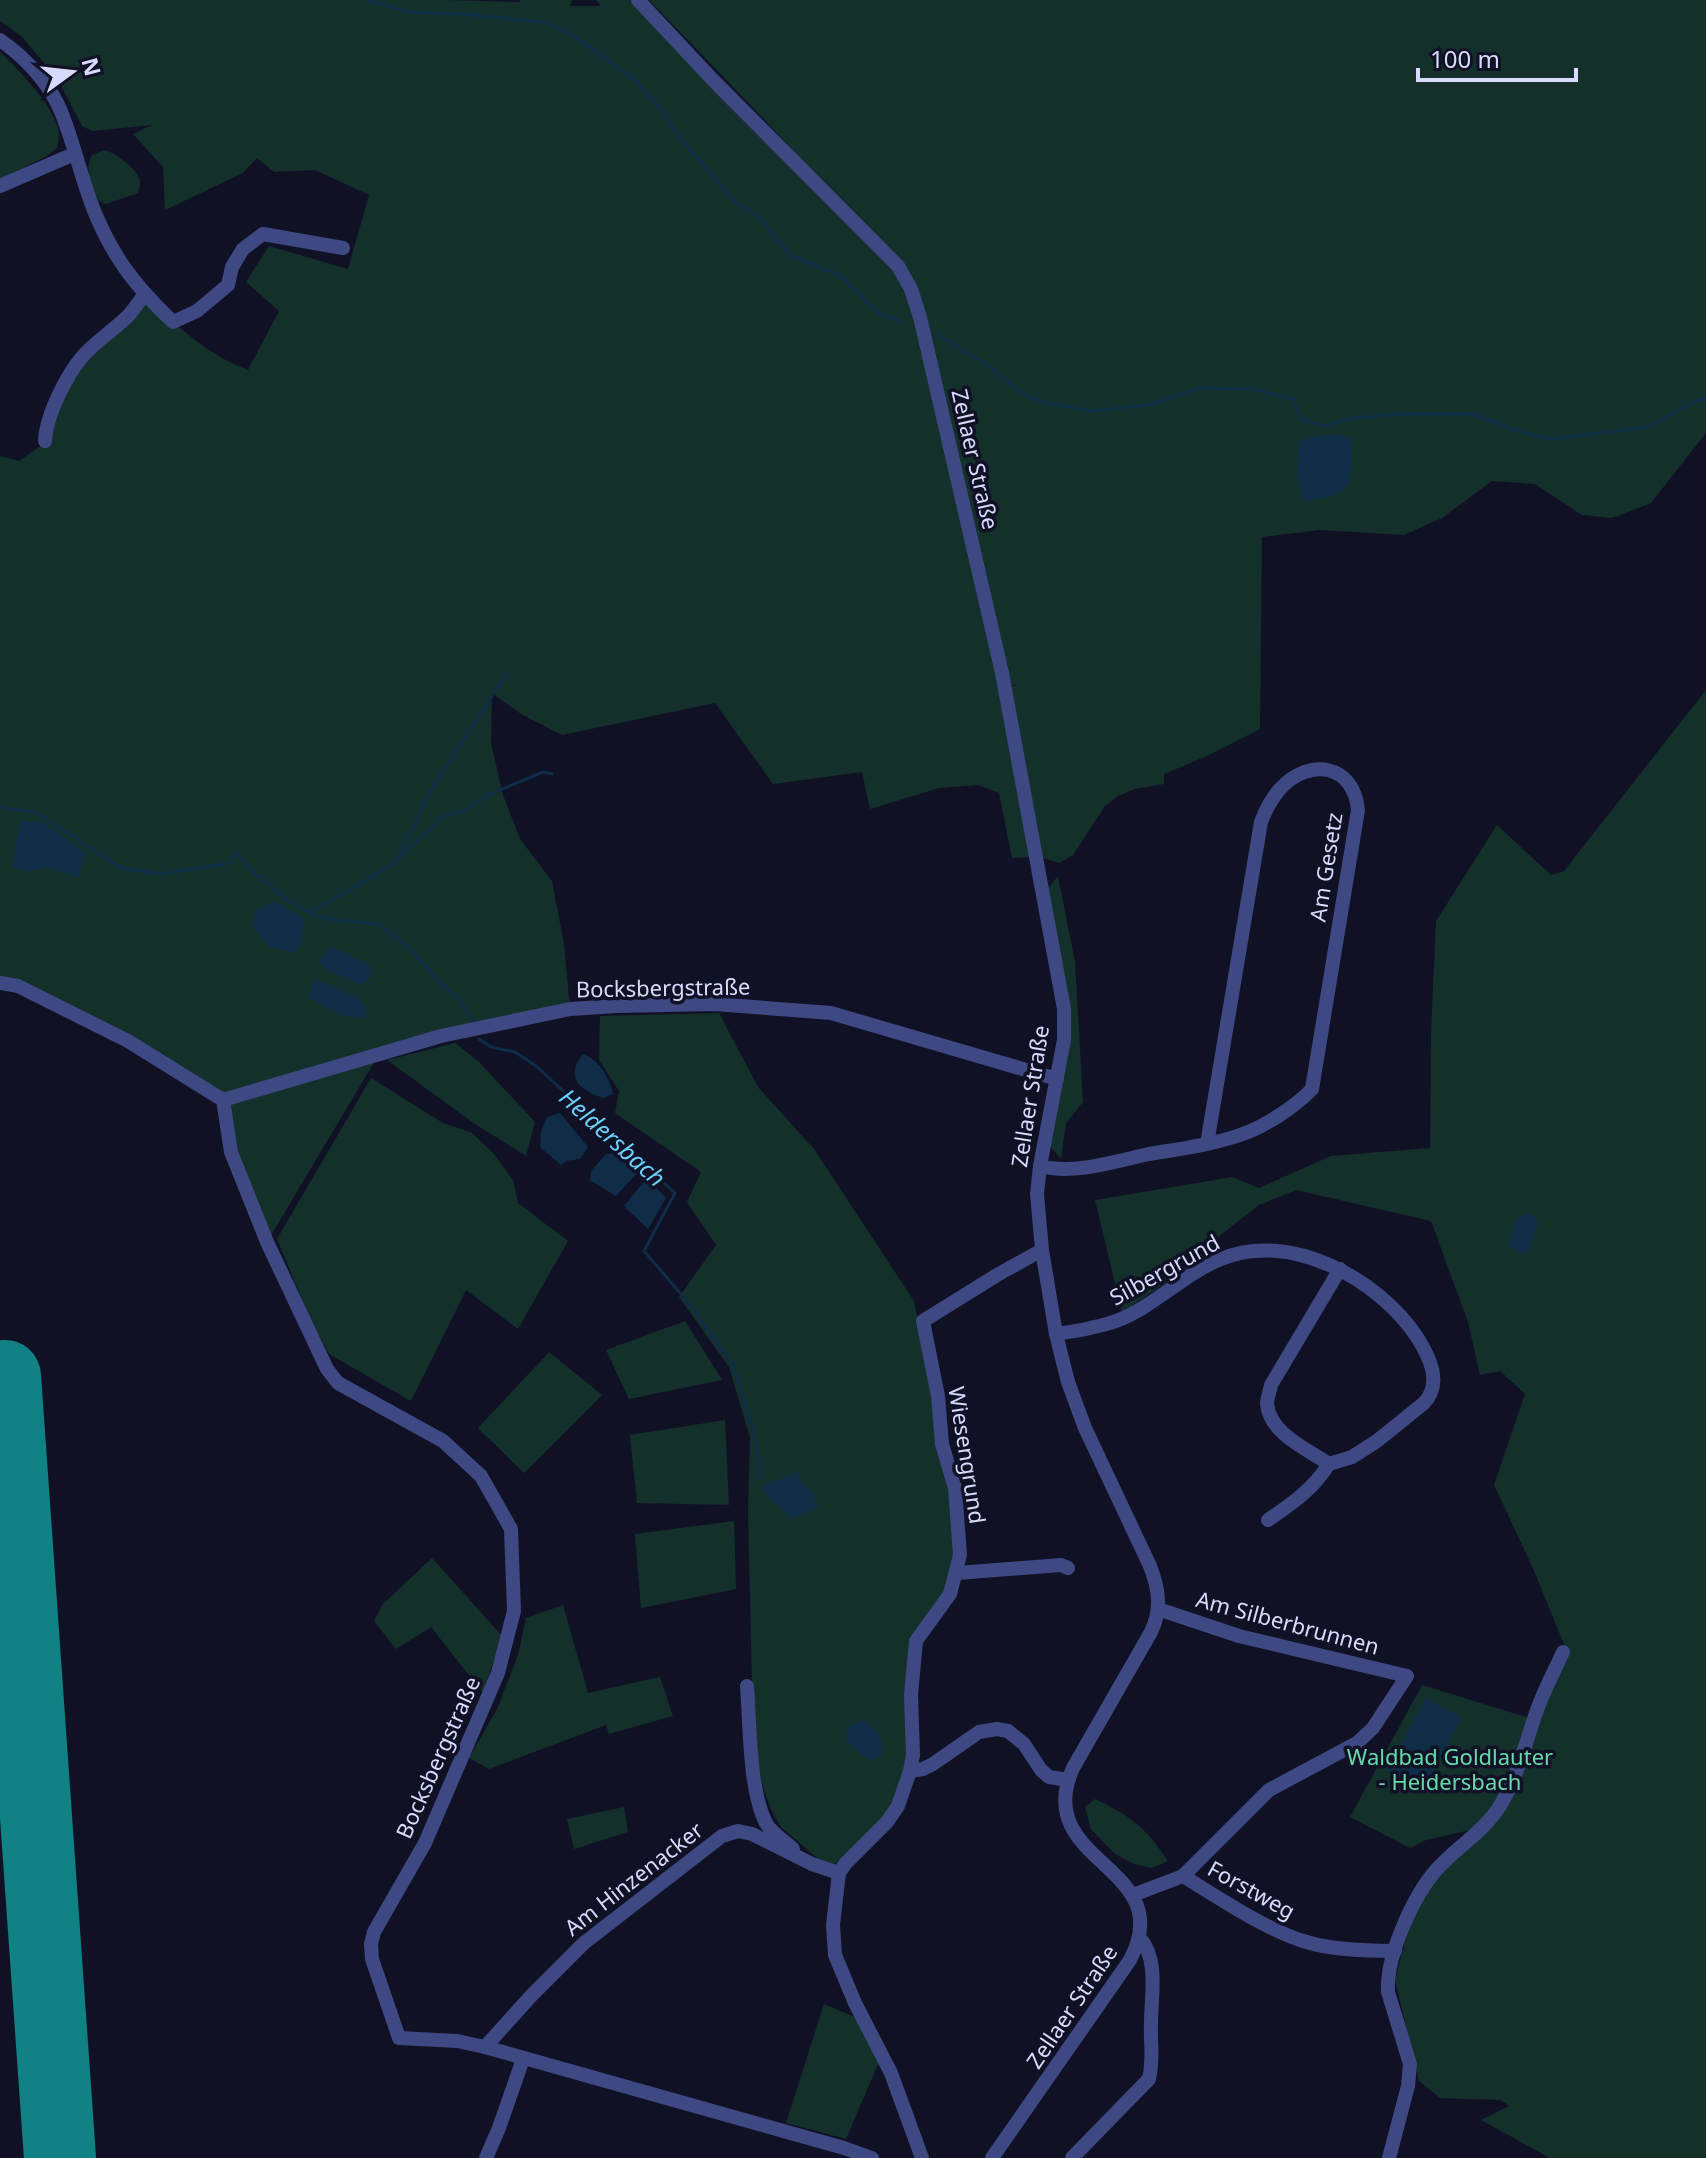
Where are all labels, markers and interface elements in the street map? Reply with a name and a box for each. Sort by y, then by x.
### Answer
north arrow [32,32,112,112]
scale bar [1418,32,1576,82]
text: 100 m [1430,42,1500,75]
text: N [75,54,109,79]
street label: Zellaer Straße [945,386,1007,532]
street label: Am Gesetz [1302,810,1348,924]
street label: Bocksbergstraße [575,970,751,1004]
street label: Zellaer Straße [1003,1023,1055,1169]
water label: Heldersbach [553,1080,673,1194]
street label: Silbergrund [1104,1226,1224,1312]
street label: Wiesengrund [942,1384,994,1526]
street label: Am Silberbrunnen [1193,1583,1383,1661]
street label: Bocksbergstraße [388,1671,486,1843]
park label: Waldbad Goldlauter - Heidersbach [1347,1741,1553,1796]
street label: Am Hinzenacker [557,1814,709,1942]
street label: Forstweg [1203,1853,1301,1925]
street label: Zellaer Straße [1019,1938,1123,2074]

